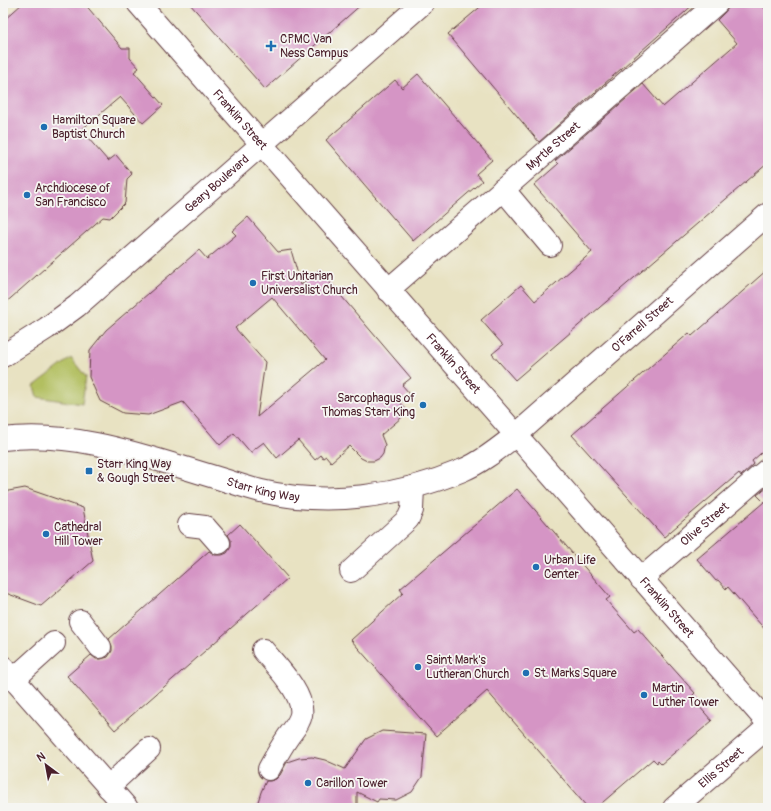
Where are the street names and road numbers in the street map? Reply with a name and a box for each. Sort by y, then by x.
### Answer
street label: Franklin Street [209,87,270,153]
street label: Myrtle Street [523,119,584,174]
street label: Geary Boulevard [182,152,252,216]
street label: O'Farrell Street [609,293,677,356]
street label: Franklin Street [423,330,484,397]
street label: Starr King Way [225,474,300,505]
street label: Olive Street [677,499,732,550]
street label: Franklin Street [636,574,697,641]
street label: Ellis Street [696,744,747,791]

